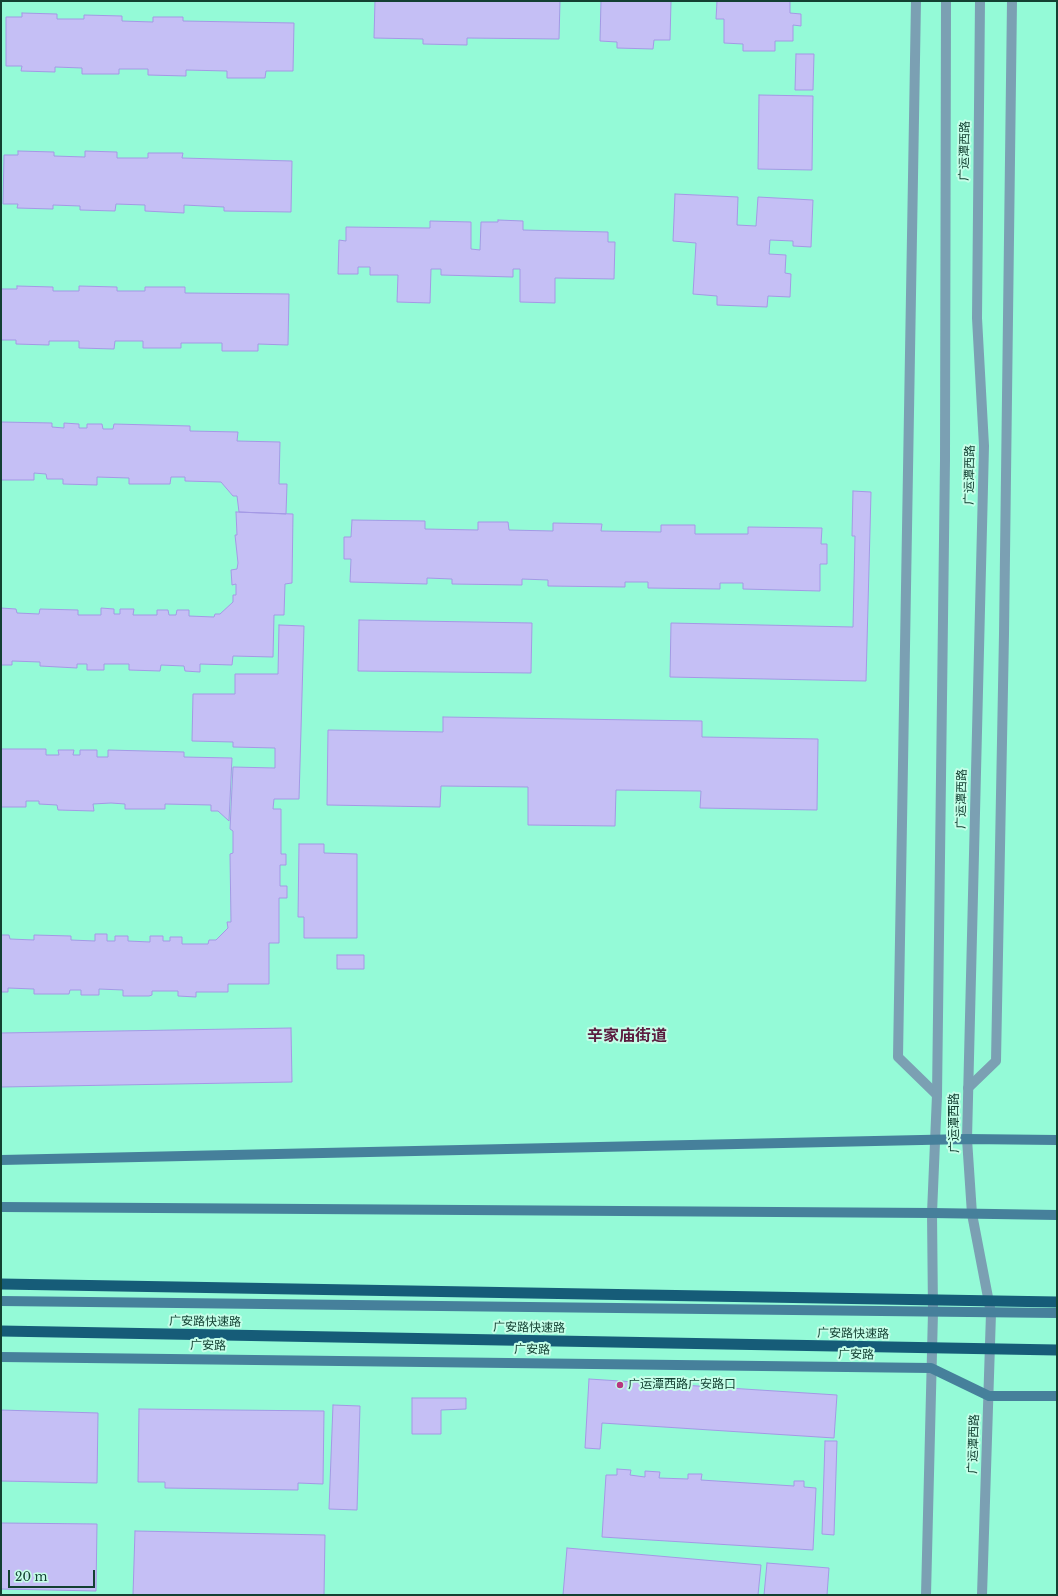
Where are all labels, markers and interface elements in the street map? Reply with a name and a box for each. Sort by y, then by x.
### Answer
street label: 广运潭西路 [957,121,973,181]
street label: 广运潭西路 [962,445,978,505]
street label: 广运潭西路 [954,769,970,829]
district label: 辛家庙街道 [587,1026,667,1046]
street label: 广运潭西路 [948,1093,962,1153]
street label: 广安路快速路 [169,1314,241,1330]
street label: 广安路快速路 [493,1320,565,1336]
street label: 广安路快速路 [817,1326,889,1342]
street label: 广安路 [190,1338,226,1354]
street label: 广安路 [514,1342,550,1358]
street label: 广安路 [838,1347,874,1363]
place label: 广运潭西路广安路口 [628,1378,736,1392]
marker: 广运潭西路广安路口 [615,1380,625,1390]
street label: 广运潭西路 [966,1414,982,1474]
scale bar [10,1562,97,1588]
text: 20 m [15,1569,47,1584]

